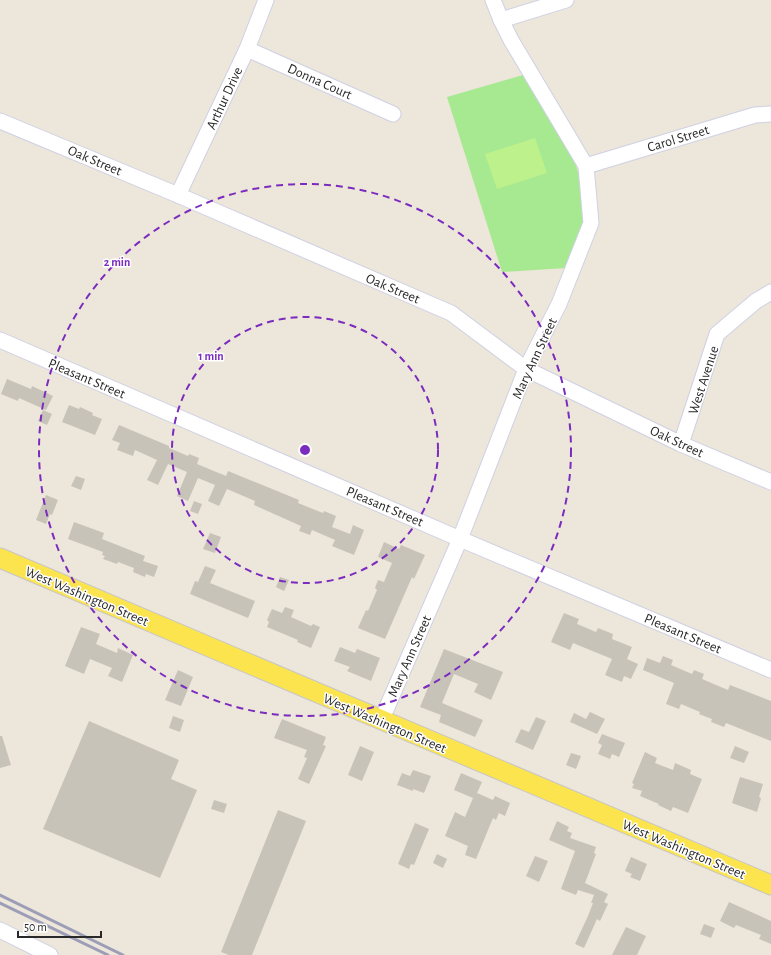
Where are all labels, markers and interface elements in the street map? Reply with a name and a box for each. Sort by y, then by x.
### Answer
street label: Donna Court [285,62,354,103]
street label: Arthur Drive [204,65,245,132]
street label: Carol Street [646,123,711,155]
street label: Oak Street [66,143,124,179]
text: 2 min [104,256,130,268]
street label: Oak Street [364,271,422,307]
street label: Mary Ann Street [510,315,560,401]
street label: West Avenue [686,344,722,416]
text: 1 min [198,350,224,362]
street label: Pleasant Street [46,356,128,402]
street label: Oak Street [648,424,706,461]
centre of rings [298,443,312,457]
street label: Pleasant Street [344,484,426,530]
street label: West Washington Street [23,565,151,629]
street label: Pleasant Street [642,611,724,657]
street label: Mary Ann Street [386,613,434,699]
street label: West Washington Street [321,692,449,756]
street label: West Washington Street [620,818,748,882]
scale bar [18,913,101,939]
text: 50 m [24,921,47,933]

